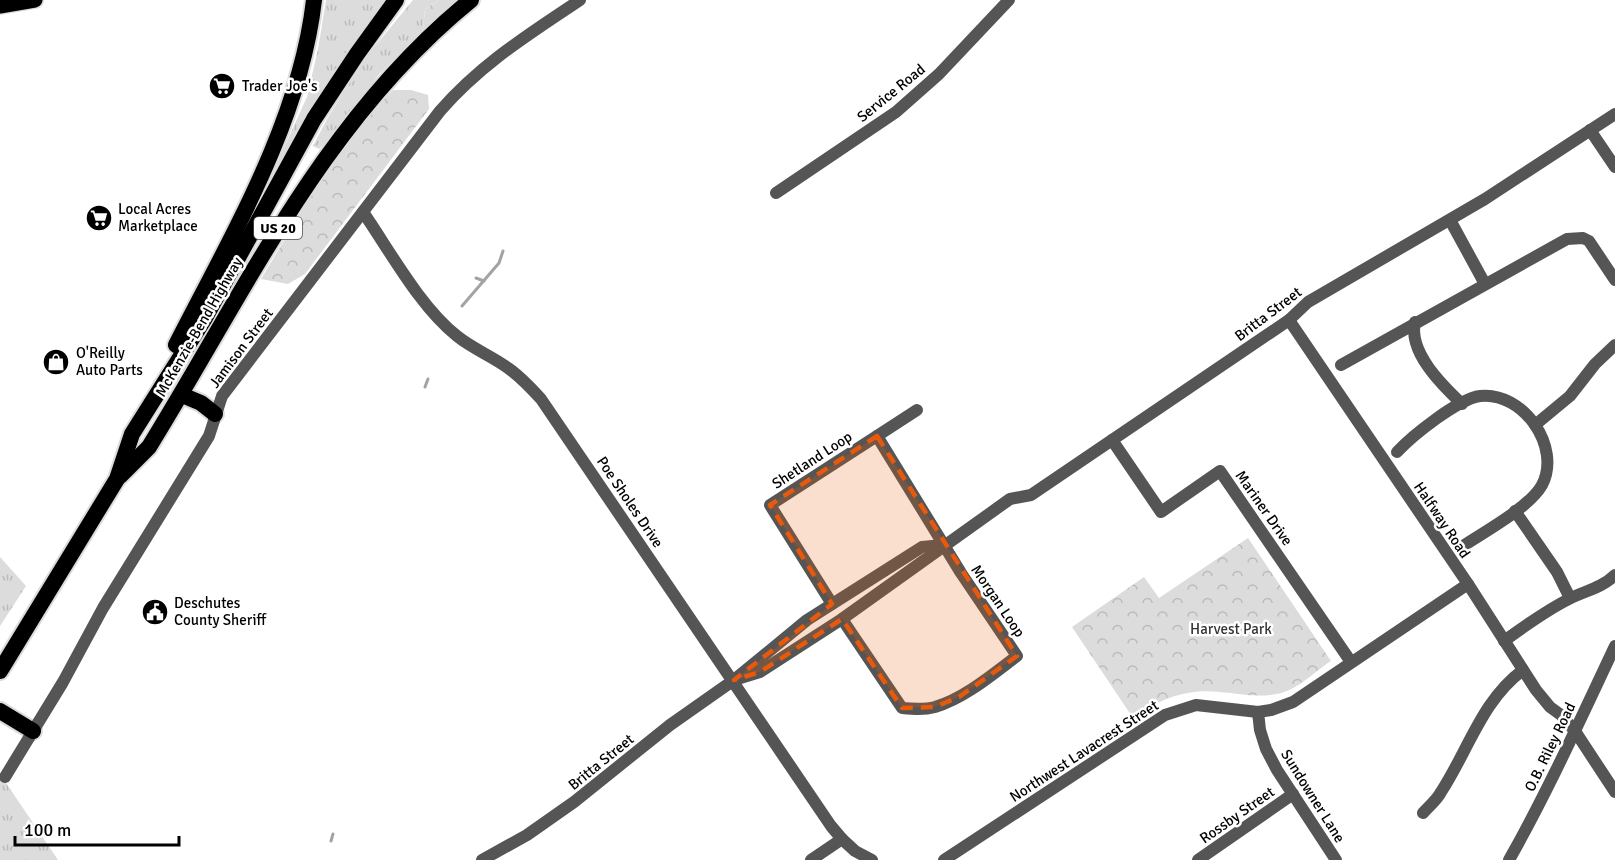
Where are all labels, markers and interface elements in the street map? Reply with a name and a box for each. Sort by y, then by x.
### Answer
street label: Service Road [853,60,929,126]
supermarket icon: Trader Joe's [207,71,237,101]
place label: Trader Joe's [242,77,318,95]
place label: Local Acres Marketplace [118,200,198,235]
supermarket icon: Local Acres Marketplace [84,203,114,233]
road number: US 20 [254,217,302,239]
street label: McKenzie-Bend Highway [152,254,246,400]
street label: Britta Street [1231,283,1305,345]
street label: Jamison Street [205,305,277,391]
place label: O'Reilly Auto Parts [76,344,143,379]
shop icon: O'Reilly Auto Parts [41,347,71,377]
street label: Shetland Loop [769,427,855,493]
street label: Poe Sholes Drive [593,453,667,551]
street label: Mariner Drive [1231,467,1297,549]
street label: Halfway Road [1410,478,1474,562]
street label: Morgan Loop [967,561,1029,641]
place label: Deschutes County Sheriff [174,594,268,629]
public building icon: Deschutes County Sheriff [140,597,170,627]
park label: Harvest Park [1190,620,1272,638]
street label: Northwest Lavacrest Street [1006,696,1162,806]
street label: O.B. Riley Road [1521,700,1579,794]
street label: Britta Street [565,730,637,794]
street label: Sundowner Lane [1277,746,1349,846]
street label: Rossby Street [1196,783,1278,847]
scale bar [15,809,178,847]
text: 100 m [24,819,71,841]

